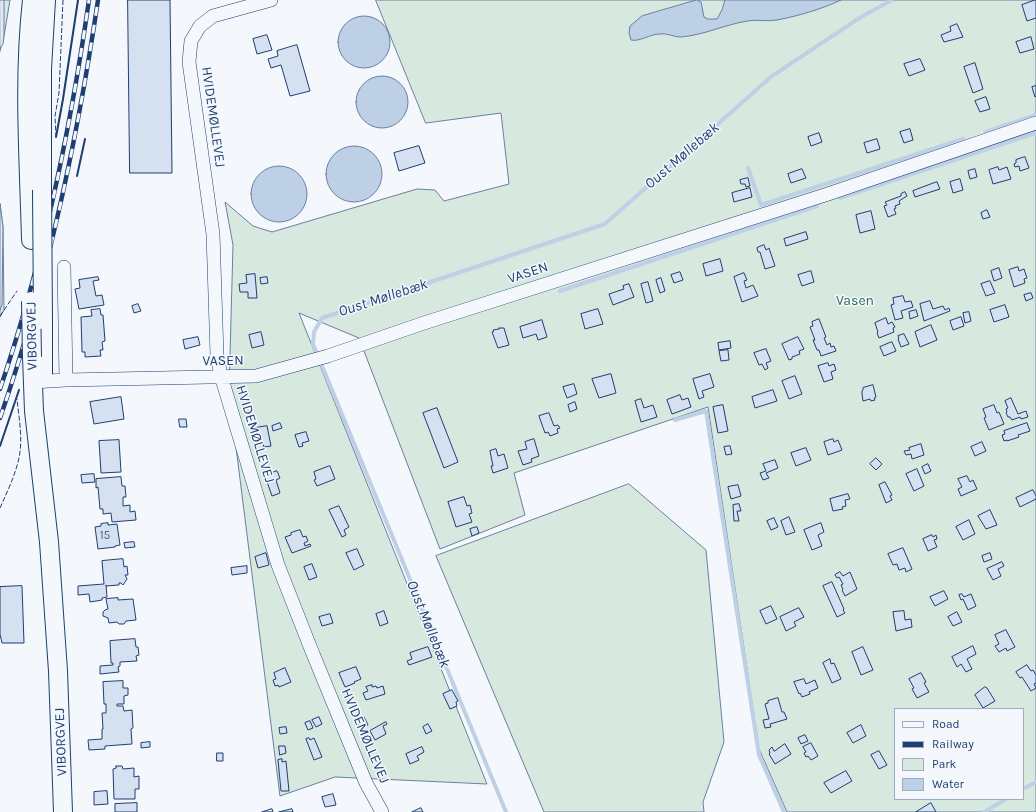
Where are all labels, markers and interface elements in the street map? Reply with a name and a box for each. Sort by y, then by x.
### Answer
street label: HVIDEMØLLEVEJ [198,66,228,168]
water label: Oust Møllebæk [641,119,723,193]
street label: VASEN [506,259,550,287]
water label: Oust Møllebæk [336,275,430,321]
park label: Vasen [836,293,874,309]
street label: VIBORGVEJ [23,302,41,370]
street label: VASEN [202,352,244,370]
street label: HVIDEMØLLEVEJ [232,383,278,485]
house number: 15 [100,529,110,543]
water label: Oust Møllebæk [402,578,454,670]
street label: HVIDEMØLLEVEJ [337,686,393,786]
street label: VIBORGVEJ [51,707,71,777]
legend [894,708,1024,800]
text: Road [932,717,960,731]
text: Railway [932,737,974,751]
text: Park [932,757,956,771]
text: Water [932,777,964,791]

